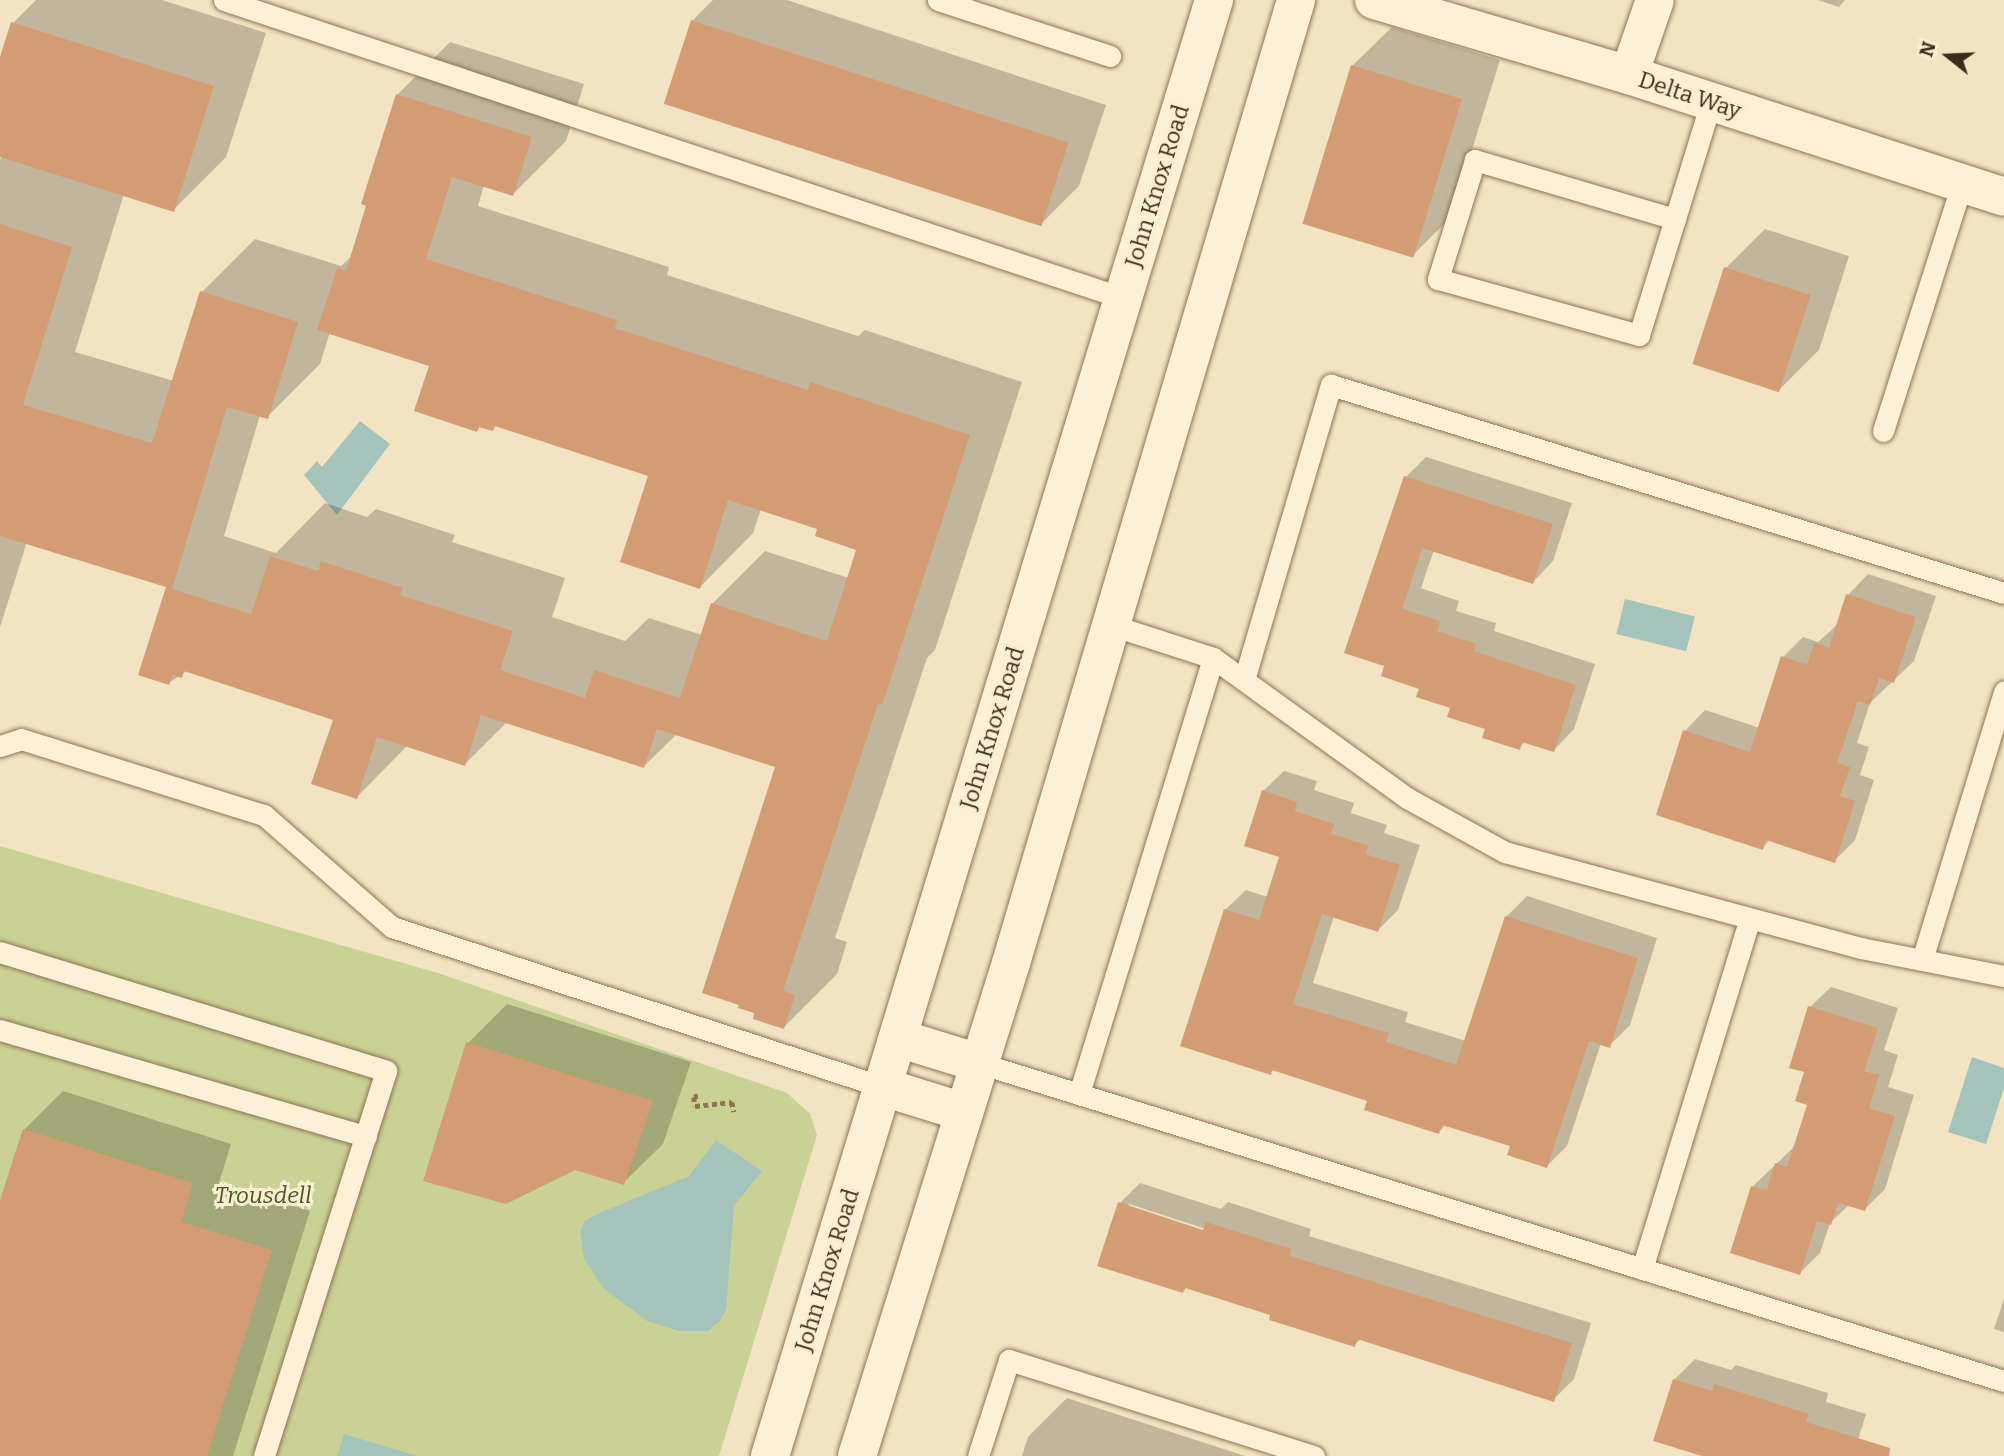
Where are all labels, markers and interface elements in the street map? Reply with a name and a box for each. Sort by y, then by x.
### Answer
north arrow [1913,21,1983,91]
text: N [1914,39,1941,60]
street label: Delta Way [1635,65,1745,125]
street label: John Knox Road [1119,101,1195,271]
street label: John Knox Road [954,643,1030,813]
park label: Trousdell [215,1181,311,1209]
street label: John Knox Road [789,1185,865,1355]

